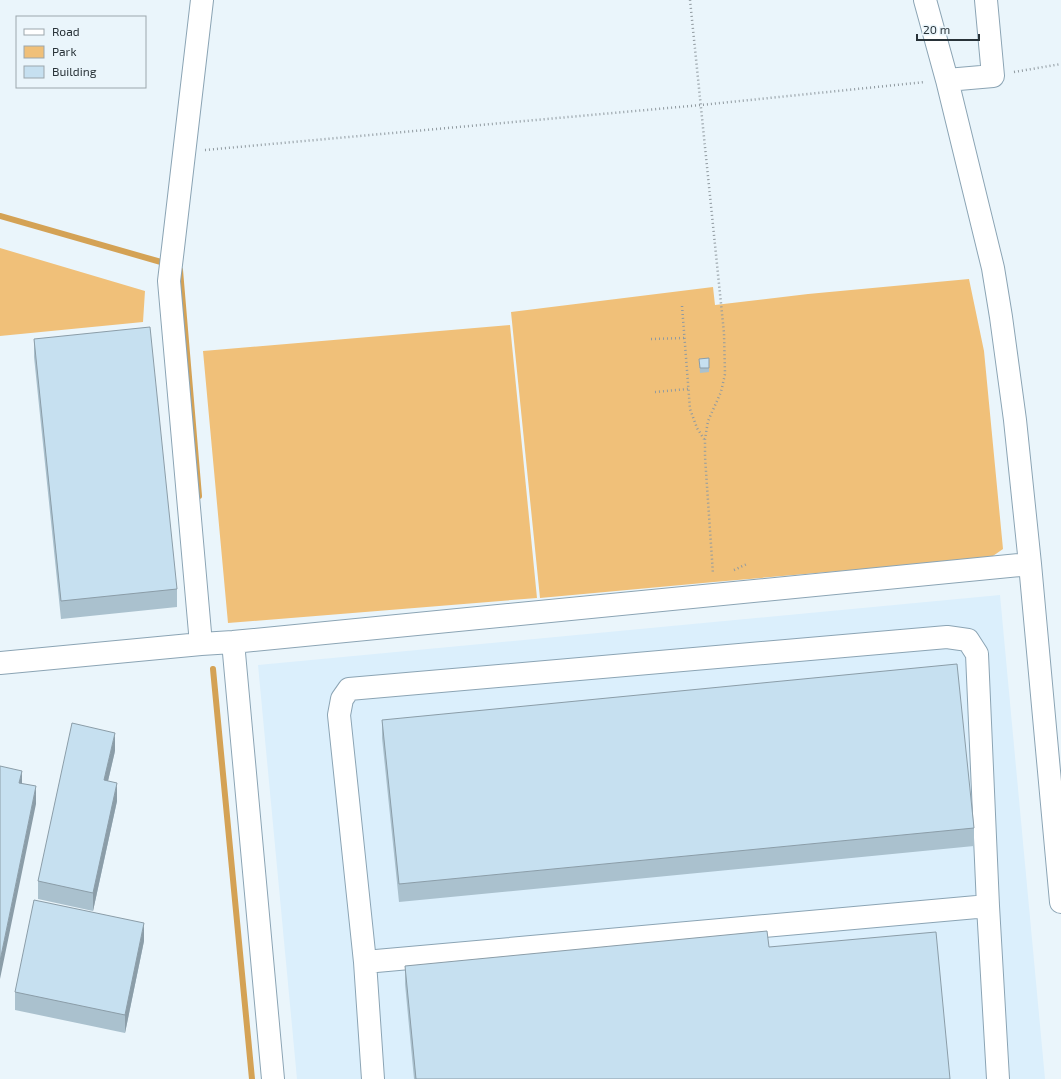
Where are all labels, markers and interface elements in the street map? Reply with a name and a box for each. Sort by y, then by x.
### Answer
legend [16,16,146,88]
scale bar [917,16,979,42]
text: 20 m [923,22,950,36]
text: Road [52,24,80,38]
text: Park [52,44,77,58]
text: Building [52,64,97,78]

